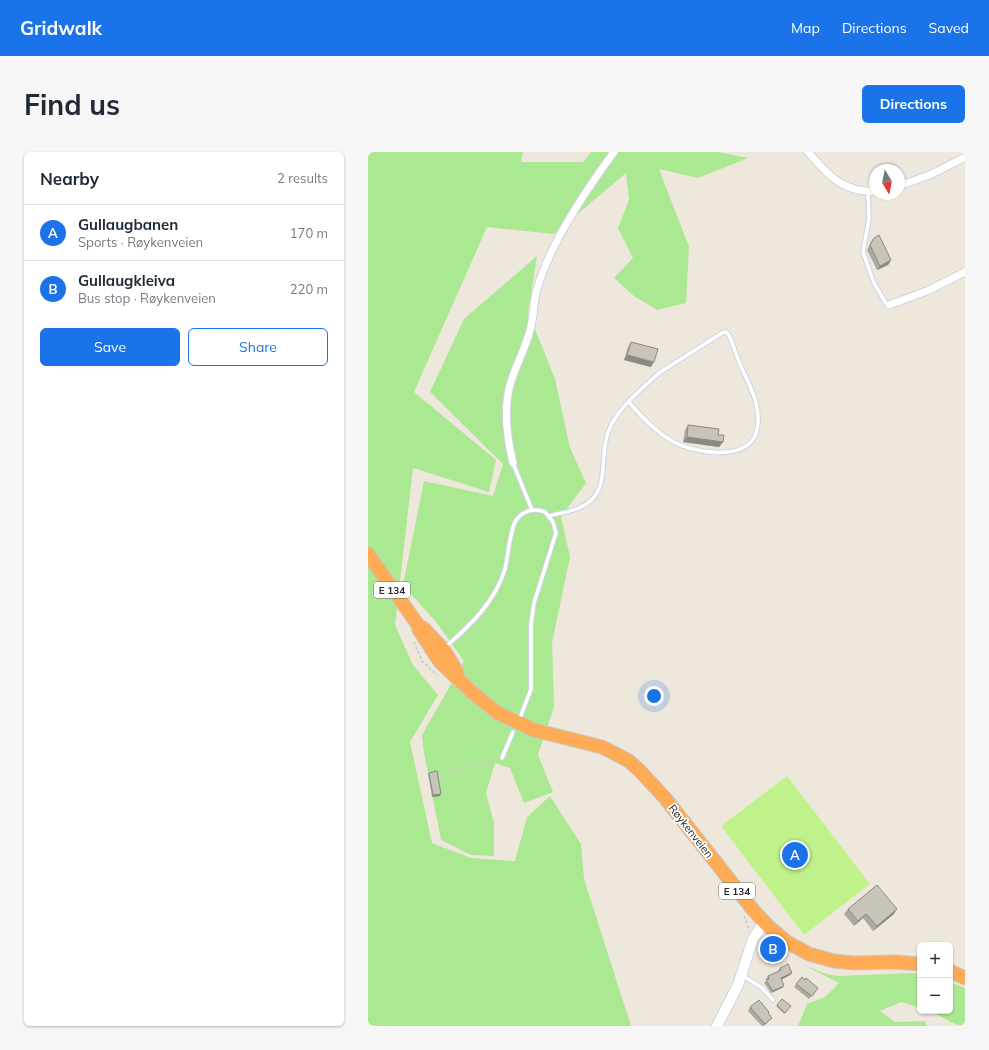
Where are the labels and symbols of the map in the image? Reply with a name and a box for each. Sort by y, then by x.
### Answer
north arrow [869,164,905,200]
road number: E 134 [374,582,410,598]
your location [644,686,664,706]
street label: Røykenveien [666,801,716,861]
pin: A [782,840,808,870]
road number: E 134 [719,883,755,899]
pin: B [760,934,786,964]

